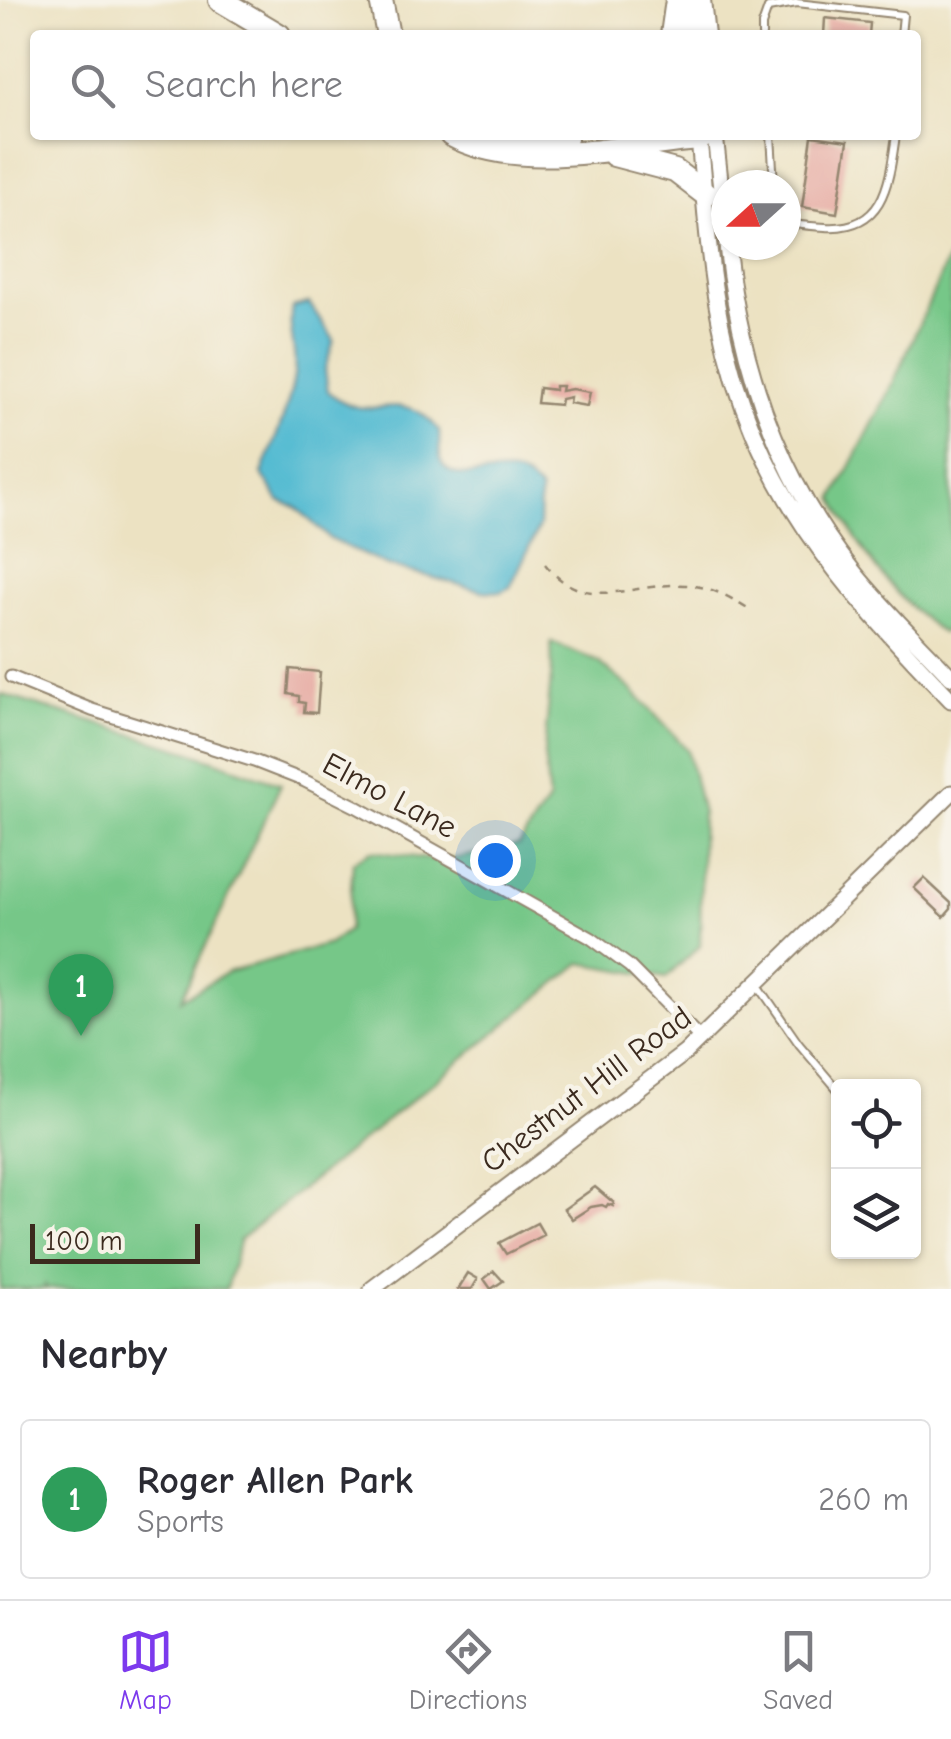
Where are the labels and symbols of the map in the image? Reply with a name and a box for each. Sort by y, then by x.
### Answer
north arrow [711,170,801,260]
street label: Elmo Lane [317,745,463,846]
your location [470,835,521,886]
pin: 1 [48,954,114,1036]
street label: Chestnut Hill Road [474,998,699,1180]
scale bar [30,1219,200,1264]

